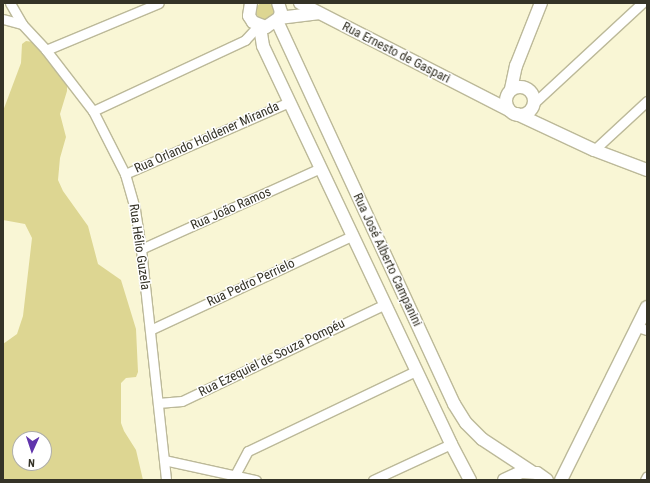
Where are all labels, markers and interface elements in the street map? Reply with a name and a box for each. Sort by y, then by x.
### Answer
street label: Rua Ernesto de Gaspari [339,19,453,87]
street label: Rua Orlando Holdener Miranda [132,99,282,177]
street label: Rua João Ramos [188,184,274,234]
street label: Rua José Alberto Campanini [349,191,425,329]
street label: Rua Hélio Guzela [125,203,153,291]
street label: Rua Pedro Perrielo [205,256,297,310]
street label: Rua Ezequiel de Souza Pompéu [196,316,348,400]
north arrow [12,431,52,471]
text: N [28,456,35,469]

